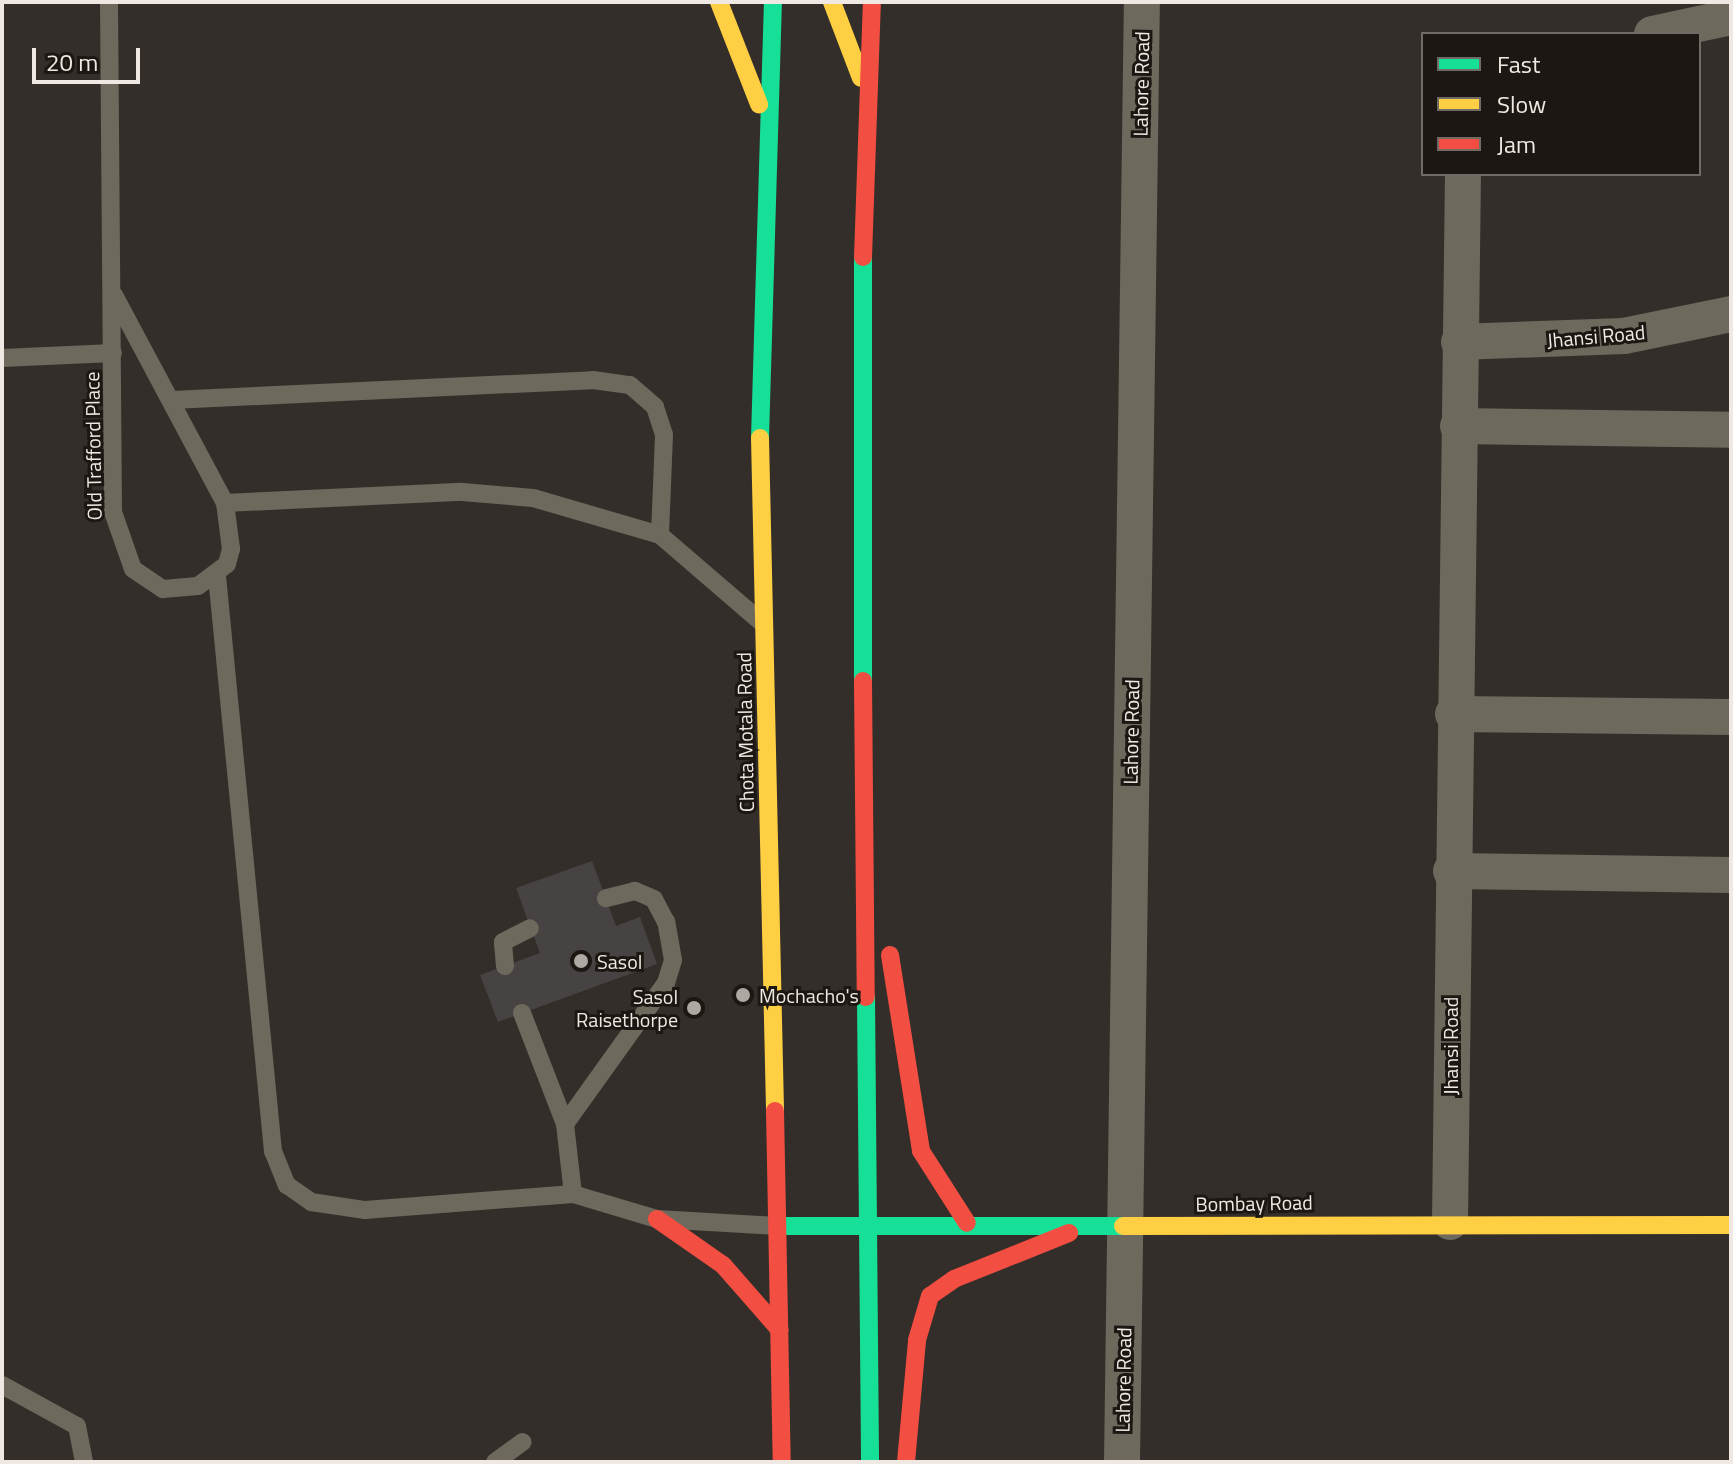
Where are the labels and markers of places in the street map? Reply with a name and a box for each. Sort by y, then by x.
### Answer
place label: Sasol [597,949,642,973]
marker: Sasol [572,952,590,970]
place label: Mochacho's [759,983,859,1007]
place label: Sasol Raisethorpe [576,984,678,1031]
marker: Mochacho's [734,986,752,1004]
marker: Sasol Raisethorpe [685,999,703,1017]

